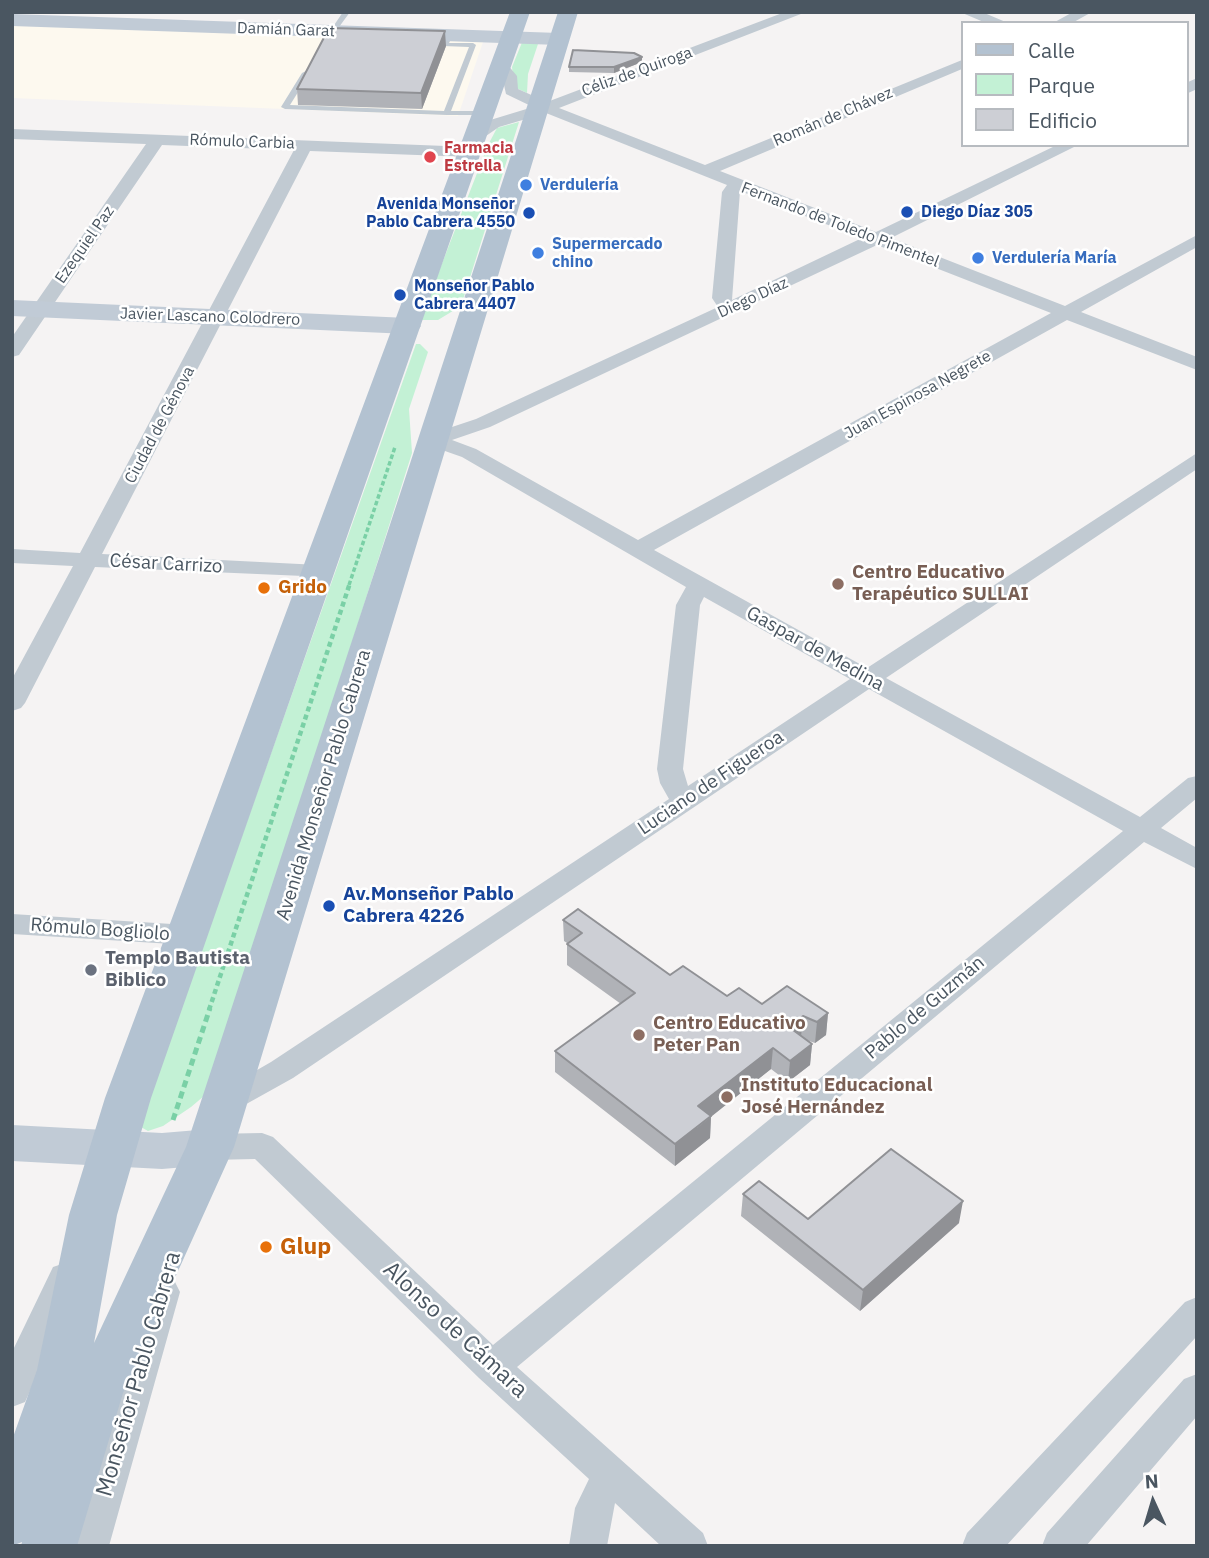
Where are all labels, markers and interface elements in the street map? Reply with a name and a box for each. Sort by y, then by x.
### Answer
street label: Damián Garat [237,19,335,41]
legend [960,21,1188,147]
text: Calle [1028,36,1075,64]
street label: Céliz de Quiroga [579,43,695,101]
text: Parque [1028,71,1095,99]
street label: Román de Chávez [771,83,895,151]
text: Edificio [1028,106,1097,134]
street label: Rómulo Carbia [189,131,295,153]
place label: Farmacia Estrella [444,138,514,176]
marker: Farmacia Estrella [422,149,438,165]
place label: Verdulería [540,175,618,195]
marker: Verdulería [518,177,534,193]
street label: Fernando de Toledo Pimentel [738,178,942,272]
place label: Avenida Monseñor Pablo Cabrera 4550 [366,194,515,232]
place label: Diego Díaz 305 [921,202,1033,222]
street label: Ezequiel Paz [51,203,119,287]
marker: Diego Díaz 305 [899,204,915,220]
marker: Avenida Monseñor Pablo Cabrera 4550 [521,205,537,221]
place label: Supermercado chino [552,234,663,272]
marker: Supermercado chino [530,245,546,261]
place label: Verdulería María [992,248,1117,268]
marker: Verdulería María [970,250,986,266]
street label: Diego Díaz [715,273,791,323]
place label: Monseñor Pablo Cabrera 4407 [414,276,534,314]
marker: Monseñor Pablo Cabrera 4407 [392,287,408,303]
street label: Javier Lascano Colodrero [119,304,301,330]
street label: Juan Espinosa Negrete [841,347,995,443]
street label: Ciudad de Génova [121,363,199,487]
street label: César Carrizo [109,550,223,578]
place label: Centro Educativo Terapéutico SULLAI [852,562,1029,606]
marker: Centro Educativo Terapéutico SULLAI [830,576,846,592]
place label: Grido [278,577,327,599]
marker: Grido [256,580,272,596]
street label: Gaspar de Medina [742,602,888,696]
street label: Avenida Monseñor Pablo Cabrera [272,647,376,923]
street label: Luciano de Figueroa [634,726,788,840]
place label: Av.Monseñor Pablo Cabrera 4226 [343,884,514,928]
marker: Av.Monseñor Pablo Cabrera 4226 [321,898,337,914]
street label: Rómulo Bogliolo [30,914,170,946]
place label: Templo Bautista Biblico [105,948,250,992]
street label: Pablo de Guzmán [861,951,989,1065]
marker: Templo Bautista Biblico [83,962,99,978]
place label: Centro Educativo Peter Pan [653,1013,806,1057]
marker: Centro Educativo Peter Pan [631,1027,647,1043]
place label: Instituto Educacional José Hernández [741,1075,932,1119]
marker: Instituto Educacional José Hernández [719,1089,735,1105]
place label: Glup [280,1233,331,1261]
marker: Glup [258,1239,274,1255]
street label: Monseñor Pablo Cabrera [91,1248,187,1500]
street label: Alonso de Cámara [377,1256,533,1404]
north arrow [1118,1467,1188,1537]
text: N [1144,1469,1159,1494]

